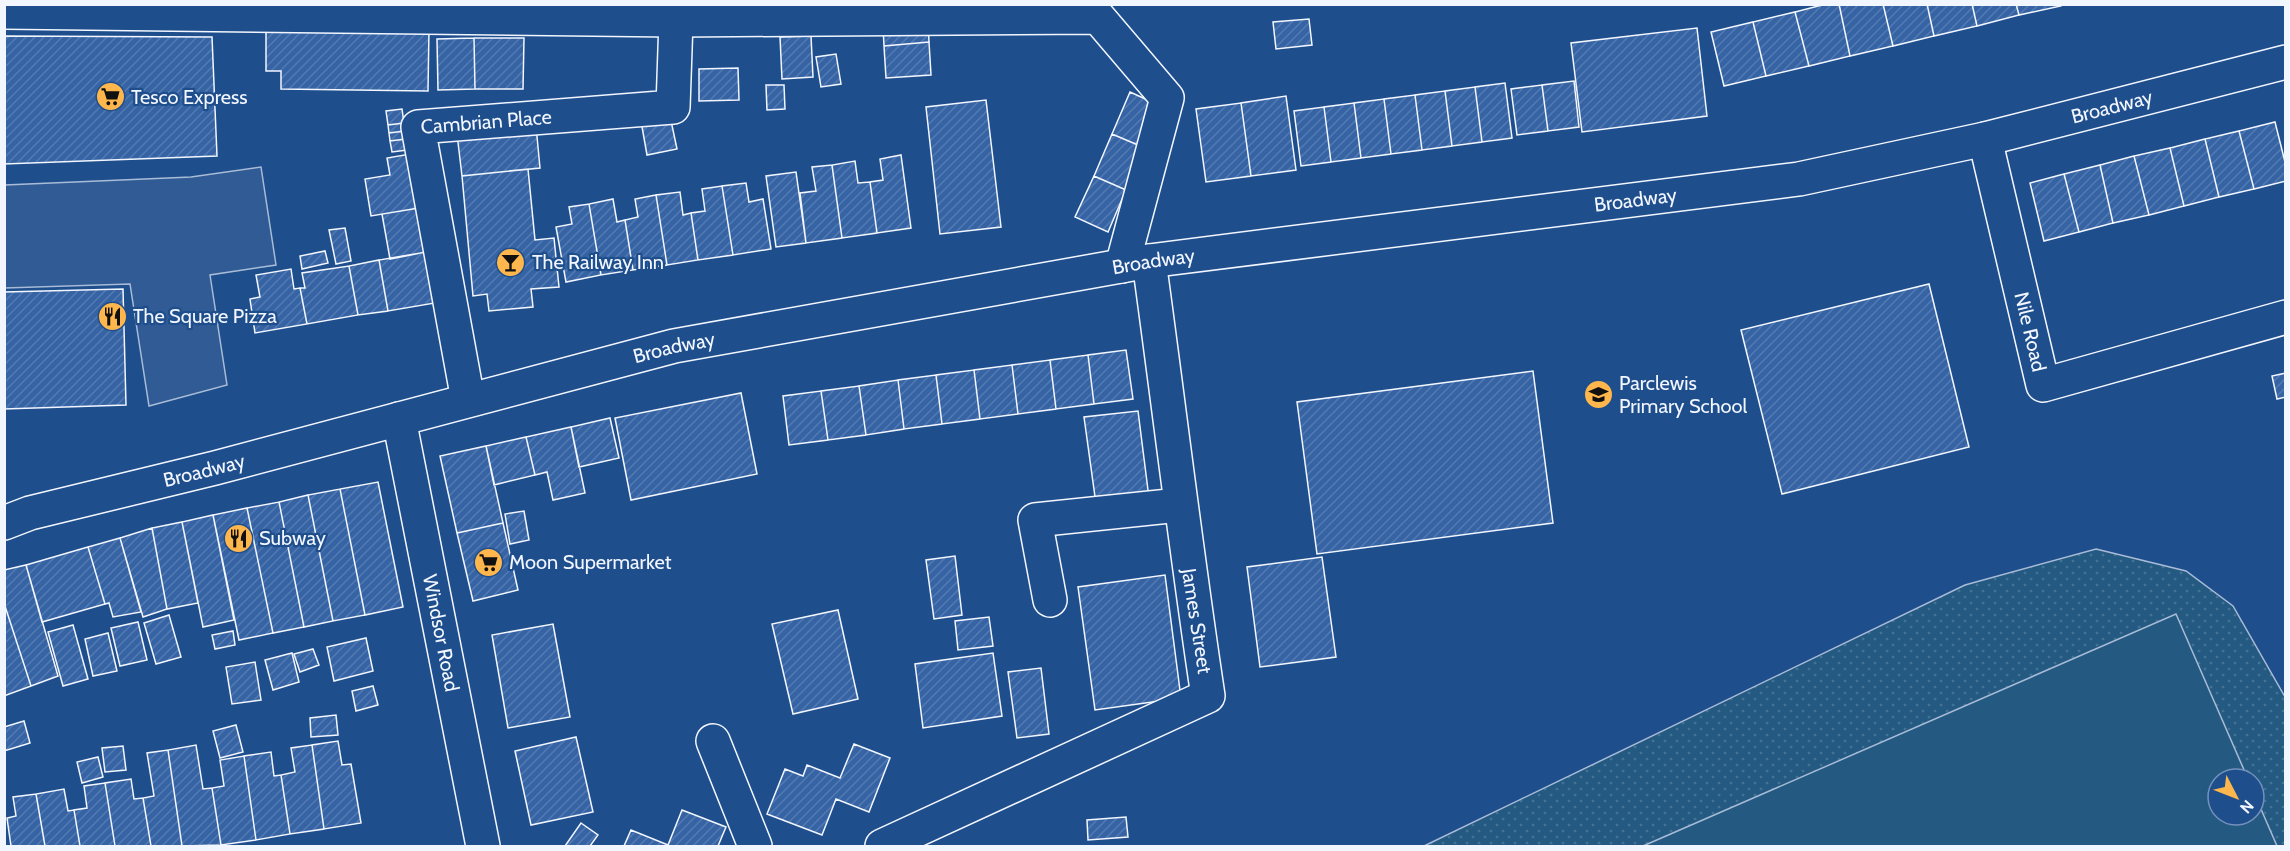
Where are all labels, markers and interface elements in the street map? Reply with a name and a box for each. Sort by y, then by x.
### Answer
supermarket icon: Tesco Express [94,81,126,113]
place label: Tesco Express [131,85,248,109]
street label: Broadway [2068,85,2155,129]
street label: Cambrian Place [420,105,553,139]
street label: Broadway [1593,183,1678,217]
street label: Broadway [1110,243,1196,279]
bar icon: The Railway Inn [495,246,527,278]
place label: The Railway Inn [532,250,664,274]
street label: Nile Road [2009,290,2051,374]
restaurant icon: The Square Pizza [96,300,128,332]
place label: The Square Pizza [133,304,277,328]
street label: Broadway [630,327,717,368]
place label: Parclewis Primary School [1619,371,1747,418]
school or university icon: Parclewis Primary School [1582,378,1614,410]
street label: Broadway [161,449,247,492]
restaurant icon: Subway [222,522,254,554]
place label: Subway [259,526,326,550]
supermarket icon: Moon Supermarket [472,546,504,578]
place label: Moon Supermarket [509,550,672,574]
street label: James Street [1177,566,1217,676]
street label: Windsor Road [418,572,464,694]
north arrow [2206,767,2266,827]
text: N [2236,796,2258,817]

